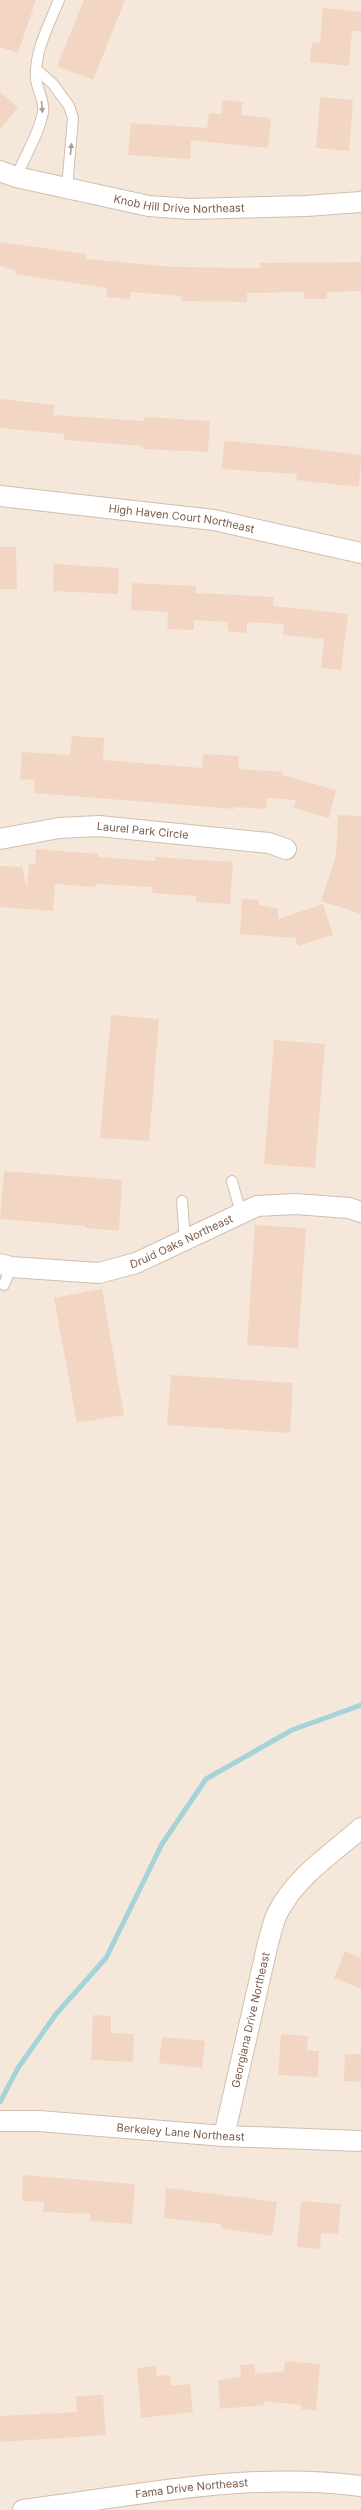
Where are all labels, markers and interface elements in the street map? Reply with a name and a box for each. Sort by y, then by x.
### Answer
one-way arrow [39,101,45,113]
one-way arrow [68,143,75,155]
street label: Knob Hill Drive Northeast [112,191,245,216]
street label: High Haven Court Northeast [108,501,256,536]
street label: Laurel Park Circle [96,819,189,842]
street label: Druid Oaks Northeast [128,1211,235,1271]
street label: Georgiana Drive Northeast [228,1950,273,2089]
street label: Berkeley Lane Northeast [116,2120,245,2144]
street label: Fama Drive Northeast [134,2475,249,2501]

